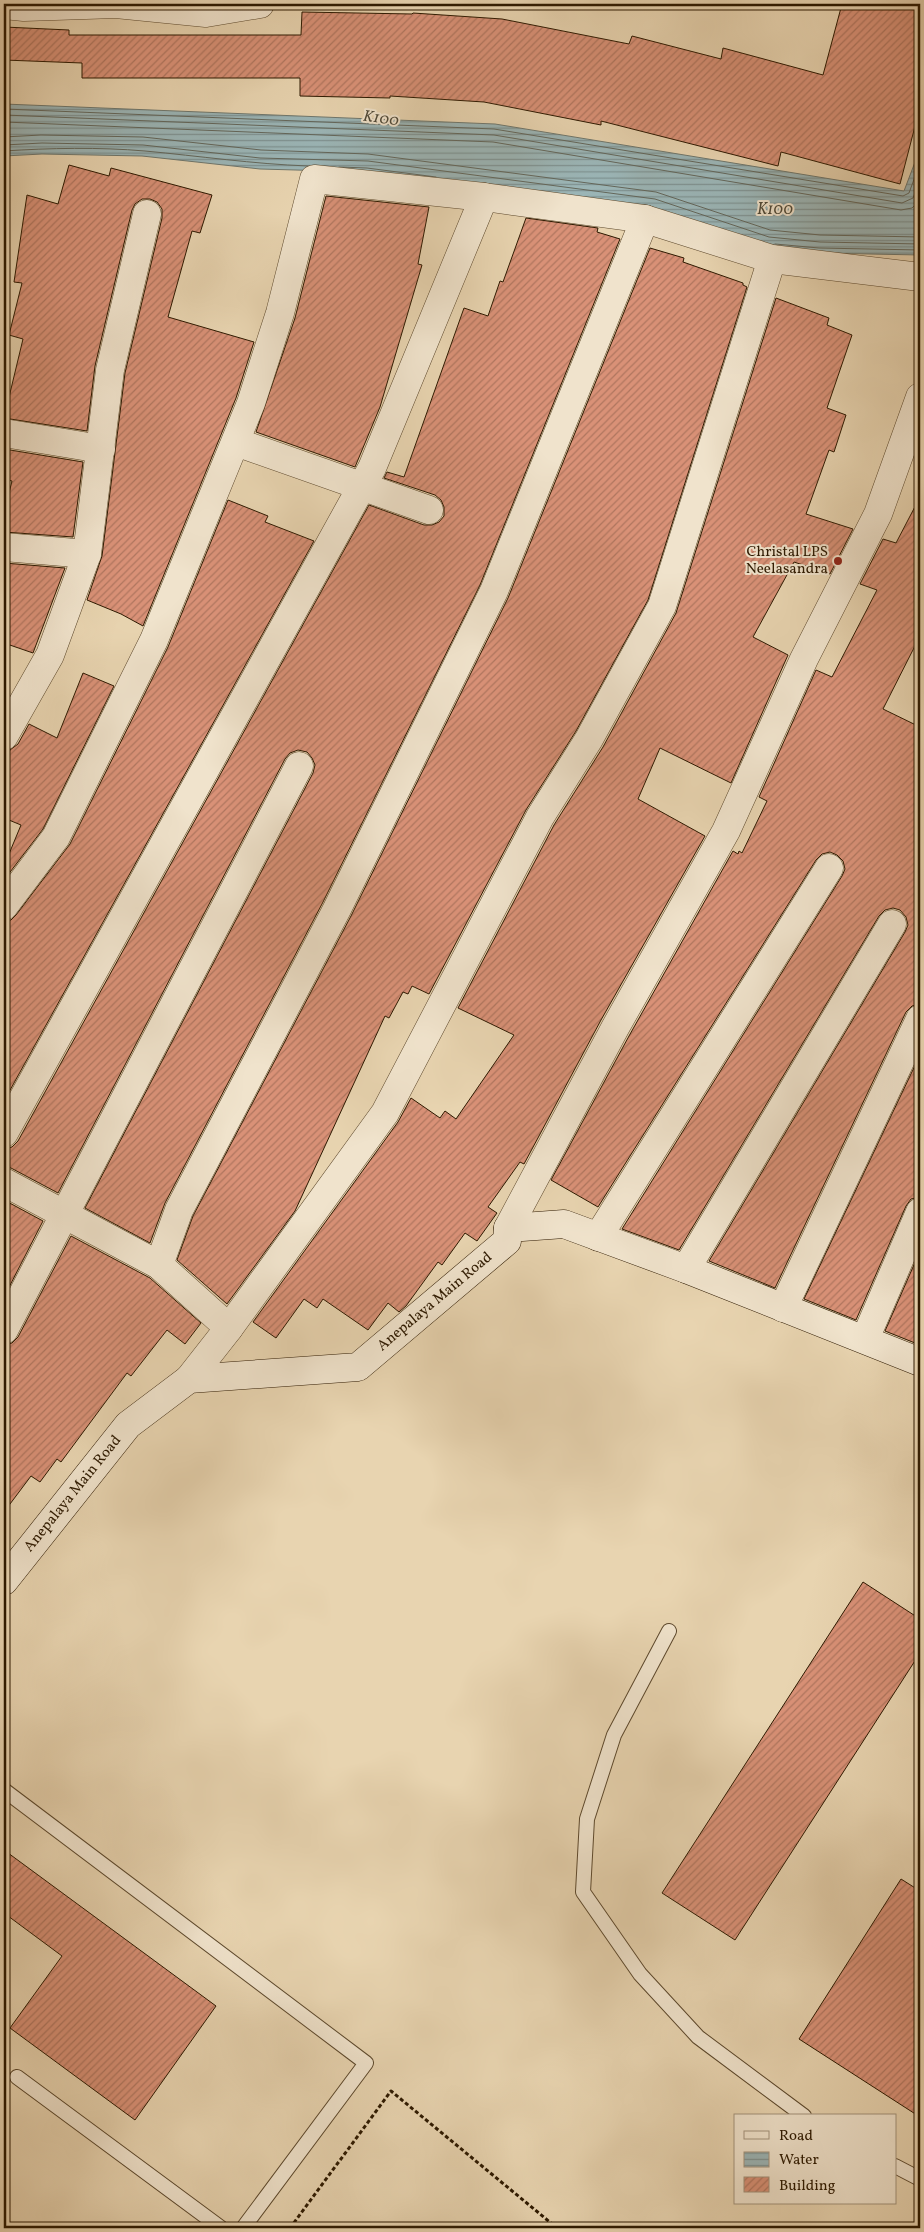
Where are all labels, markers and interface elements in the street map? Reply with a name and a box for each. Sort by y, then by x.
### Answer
water label: K100 [362,106,400,132]
water label: K100 [757,199,793,221]
place label: Christal LPS Neelasandra [746,542,828,580]
marker: Christal LPS Neelasandra [832,555,844,567]
street label: Anepalaya Main Road [373,1247,497,1357]
street label: Anepalaya Main Road [19,1431,127,1557]
legend [734,2114,896,2204]
text: Road [779,2126,813,2147]
text: Water [779,2150,819,2171]
text: Building [779,2176,836,2197]

